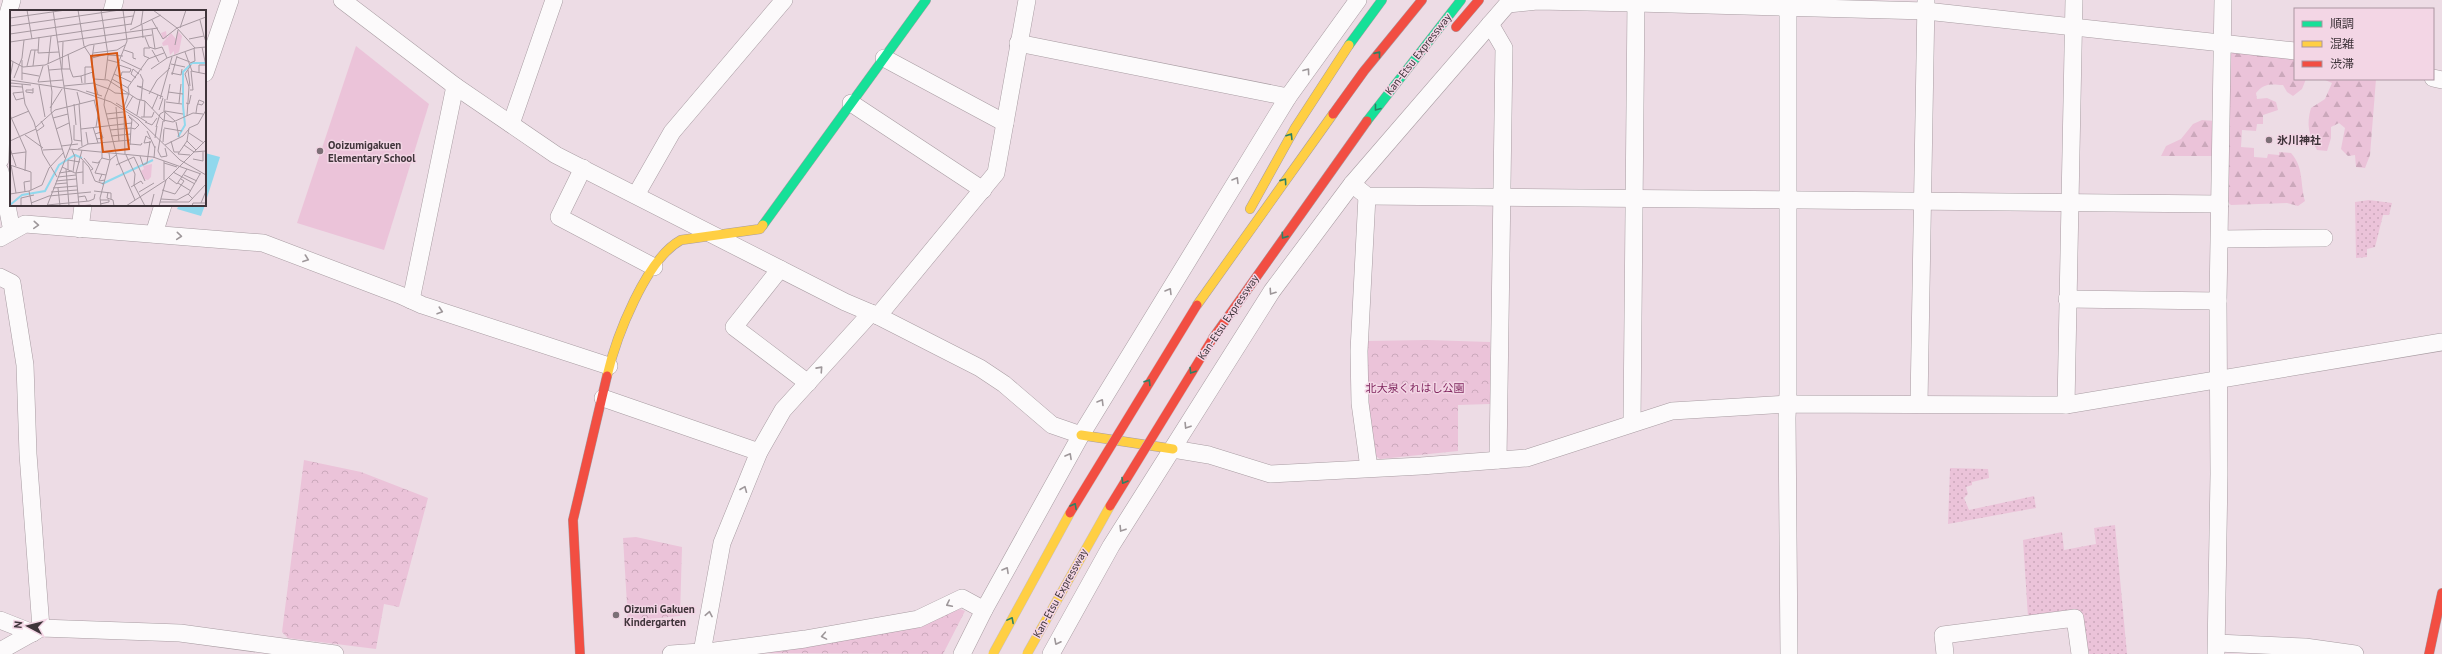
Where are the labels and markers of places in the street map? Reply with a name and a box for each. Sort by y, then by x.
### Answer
place label: 氷川神社 [2277,133,2321,147]
marker: 氷川神社 [2264,135,2274,145]
place label: Ooizumigakuen Elementary School [328,138,416,165]
marker: Ooizumigakuen Elementary School [315,146,325,156]
place label: Oizumi Gakuen Kindergarten [624,602,695,629]
marker: Oizumi Gakuen Kindergarten [611,610,621,620]

